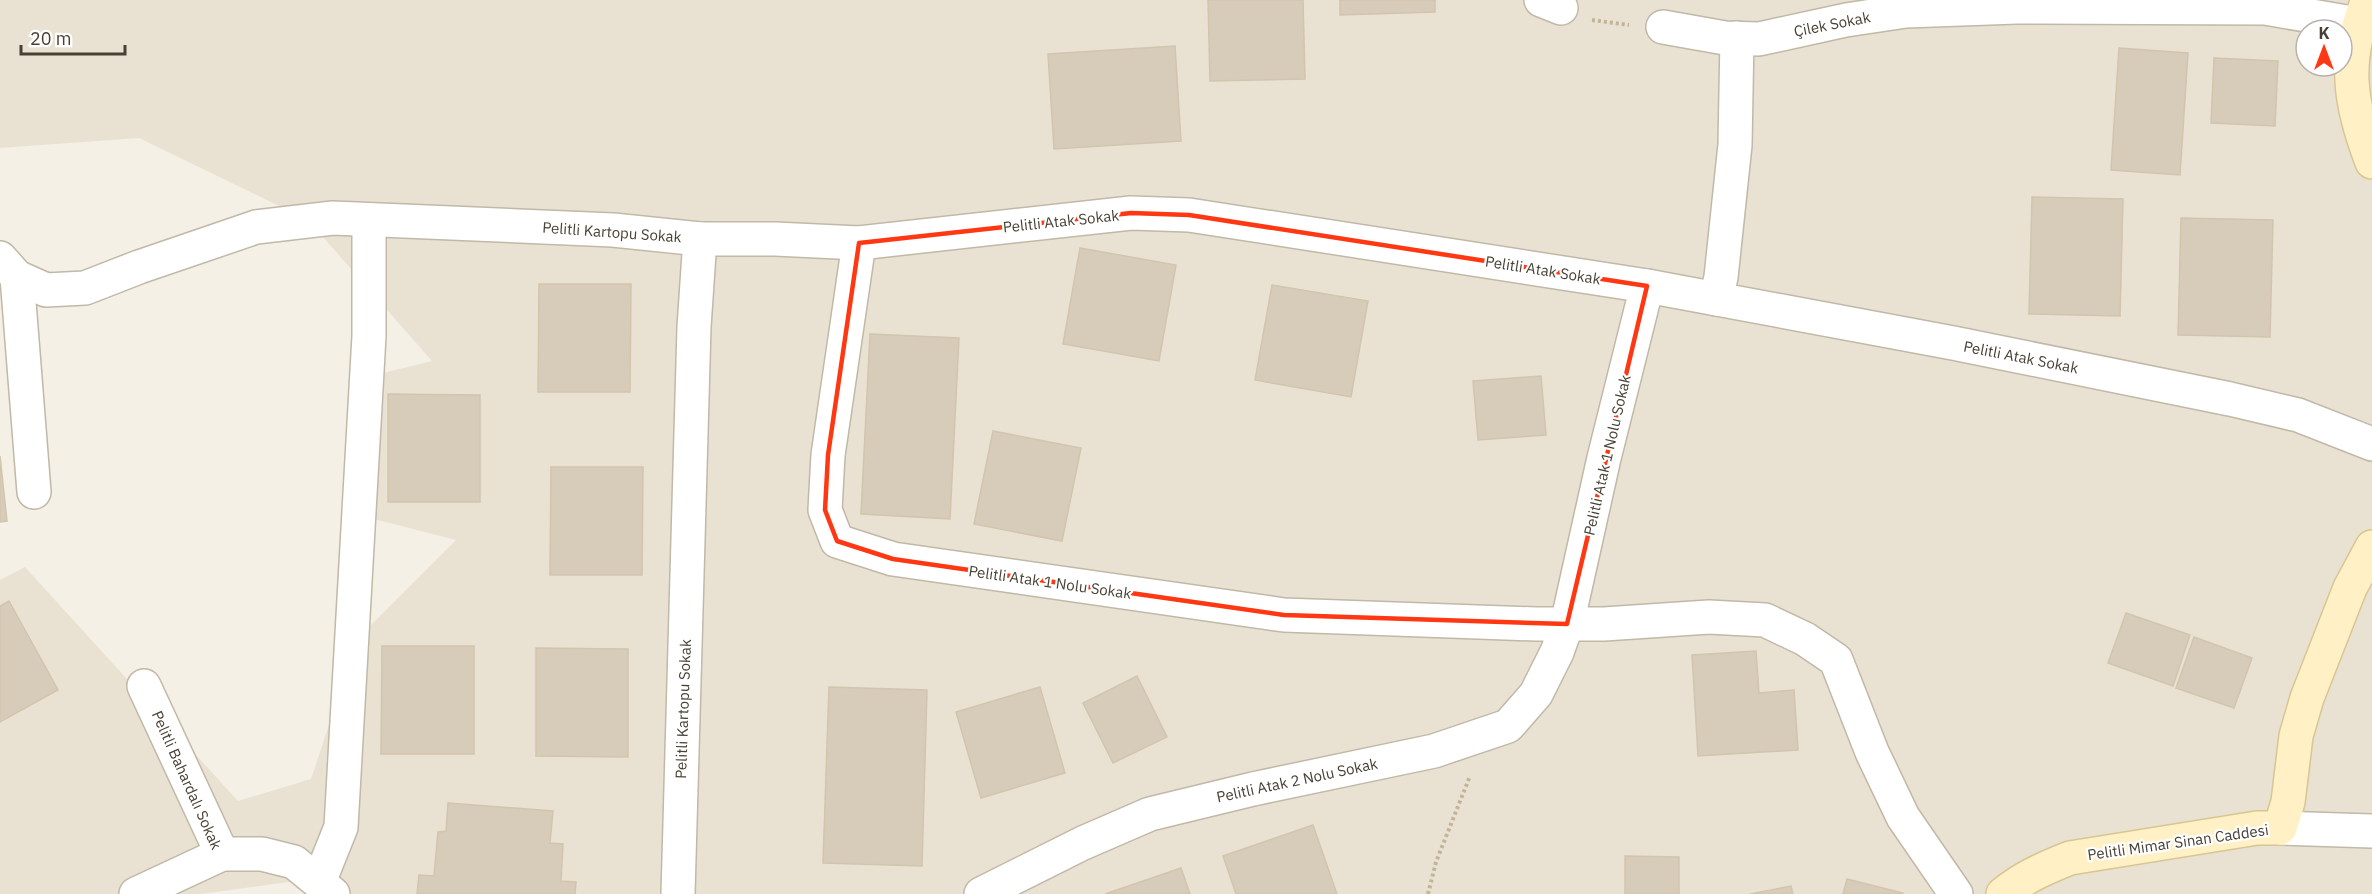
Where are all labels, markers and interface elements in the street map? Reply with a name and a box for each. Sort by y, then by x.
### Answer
street label: Çilek Sokak [1792,7,1872,41]
scale bar [21,18,124,56]
north arrow [2294,18,2354,78]
text: K [2318,23,2330,43]
text: 20 m [30,27,72,50]
street label: Pelitli Atak Sokak [1002,205,1120,237]
street label: Pelitli Kartopu Sokak [542,218,682,246]
street label: Pelitli Atak Sokak [1484,251,1602,289]
street label: Pelitli Atak Sokak [1962,337,2080,377]
street label: Pelitli Atak 1 Nolu Sokak [1579,373,1635,537]
street label: Pelitli Atak 1 Nolu Sokak [967,561,1133,603]
street label: Pelitli Kartopu Sokak [671,639,695,779]
street label: Pelitli Bahardalı Sokak [148,708,226,853]
street label: Pelitli Atak 2 Nolu Sokak [1215,754,1379,806]
street label: Pelitli Mimar Sinan Caddesi [2086,820,2270,864]

